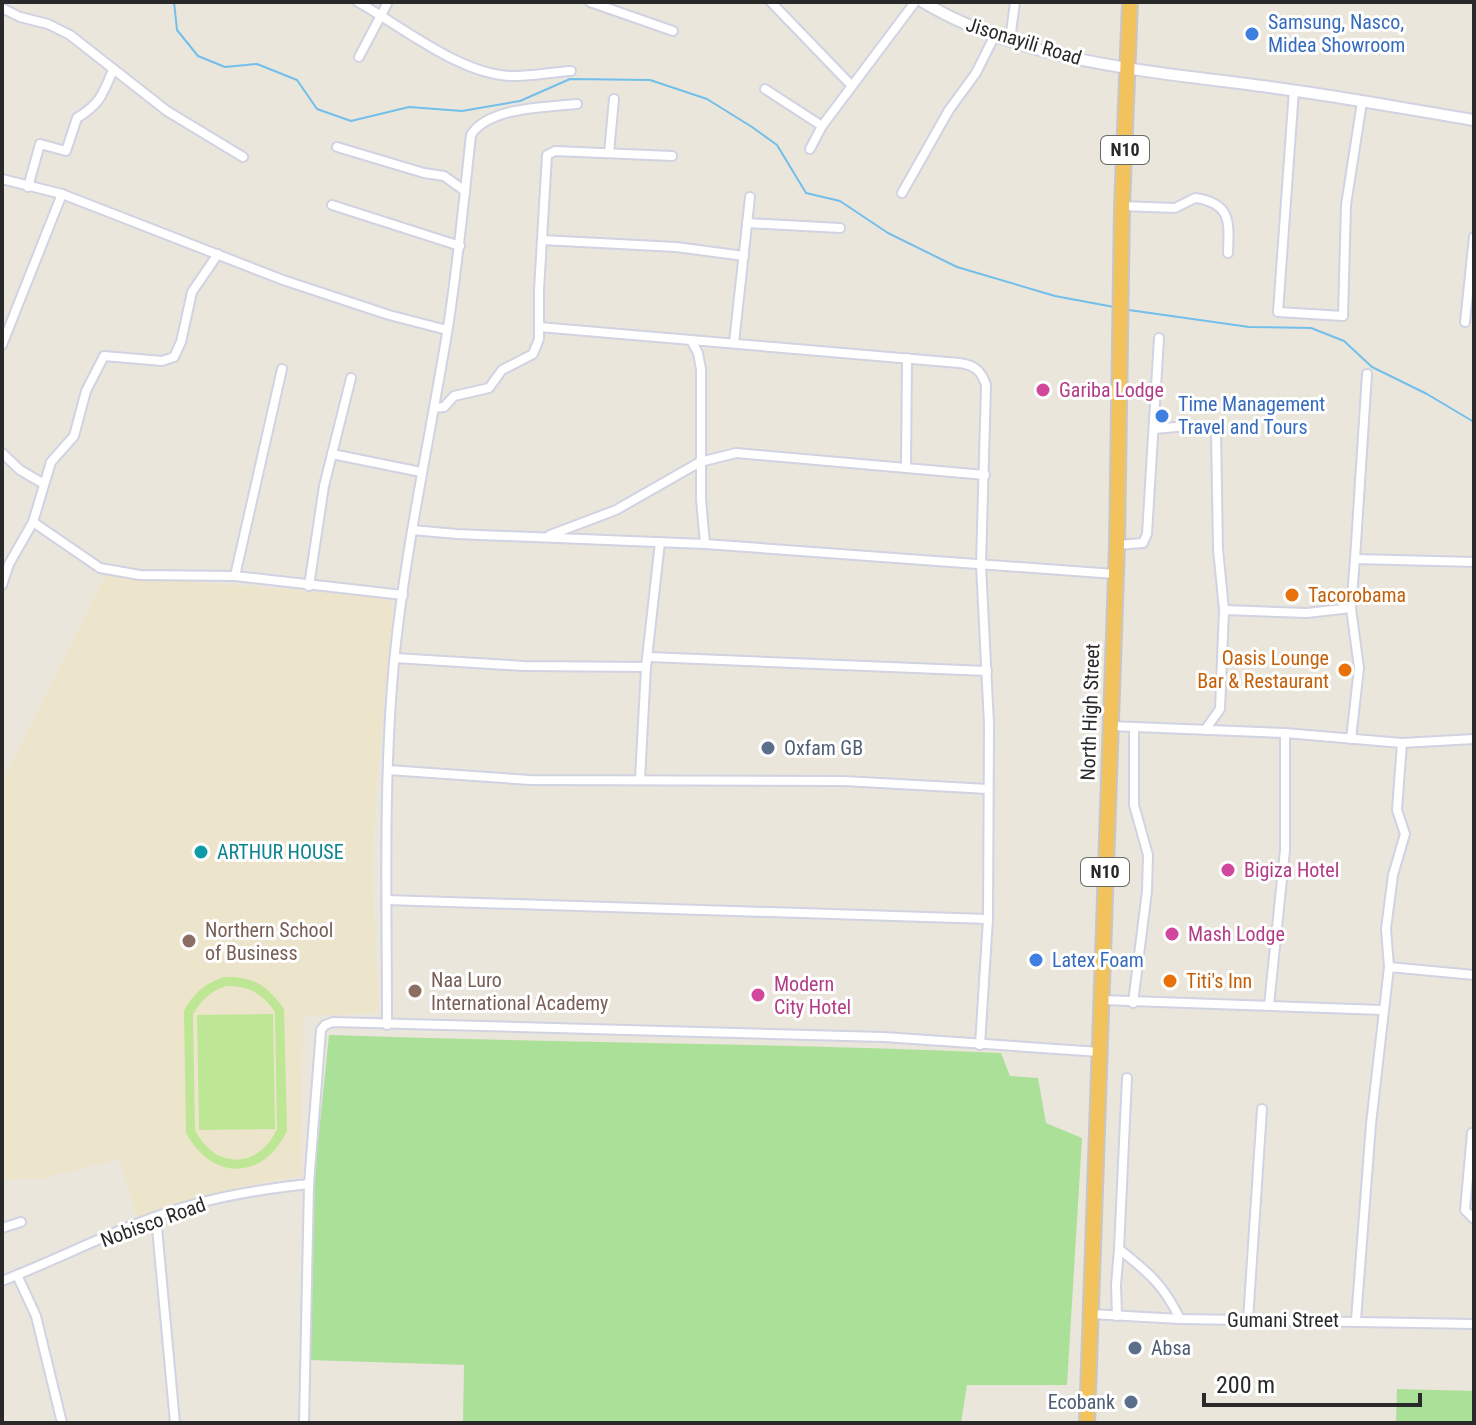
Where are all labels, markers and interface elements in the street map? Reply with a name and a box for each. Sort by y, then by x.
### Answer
place label: Samsung, Nasco, Midea Showroom [1268,10,1405,57]
street label: Jisonayili Road [963,12,1085,70]
marker: Samsung, Nasco, Midea Showroom [1243,25,1261,43]
road number: N10 [1101,136,1149,164]
place label: Gariba Lodge [1059,378,1164,402]
marker: Gariba Lodge [1034,381,1052,399]
place label: Time Management Travel and Tours [1178,392,1325,439]
marker: Time Management Travel and Tours [1153,407,1171,425]
place label: Tacorobama [1308,583,1406,607]
marker: Tacorobama [1283,586,1301,604]
street label: North High Street [1076,643,1104,781]
place label: Oasis Lounge Bar & Restaurant [1197,646,1329,693]
marker: Oasis Lounge Bar & Restaurant [1336,661,1354,679]
place label: Oxfam GB [784,736,863,760]
marker: Oxfam GB [759,739,777,757]
place label: ARTHUR HOUSE [217,840,344,864]
marker: ARTHUR HOUSE [192,843,210,861]
road number: N10 [1081,858,1129,886]
place label: Bigiza Hotel [1244,858,1339,882]
marker: Bigiza Hotel [1219,861,1237,879]
place label: Northern School of Business [205,918,333,965]
place label: Mash Lodge [1188,922,1285,946]
marker: Mash Lodge [1163,925,1181,943]
marker: Northern School of Business [180,932,198,950]
place label: Latex Foam [1052,948,1144,972]
marker: Latex Foam [1027,951,1045,969]
place label: Naa Luro International Academy [431,968,608,1015]
place label: Titi's Inn [1186,969,1252,993]
place label: Modern City Hotel [774,972,851,1019]
marker: Titi's Inn [1161,972,1179,990]
marker: Naa Luro International Academy [406,982,424,1000]
marker: Modern City Hotel [749,986,767,1004]
street label: Nobisco Road [97,1192,209,1252]
street label: Gumani Street [1227,1308,1339,1332]
place label: Absa [1151,1336,1191,1360]
marker: Absa [1126,1339,1144,1357]
scale bar [1204,1357,1420,1407]
text: 200 m [1216,1371,1275,1399]
place label: Ecobank [1048,1390,1115,1414]
marker: Ecobank [1122,1393,1140,1411]

